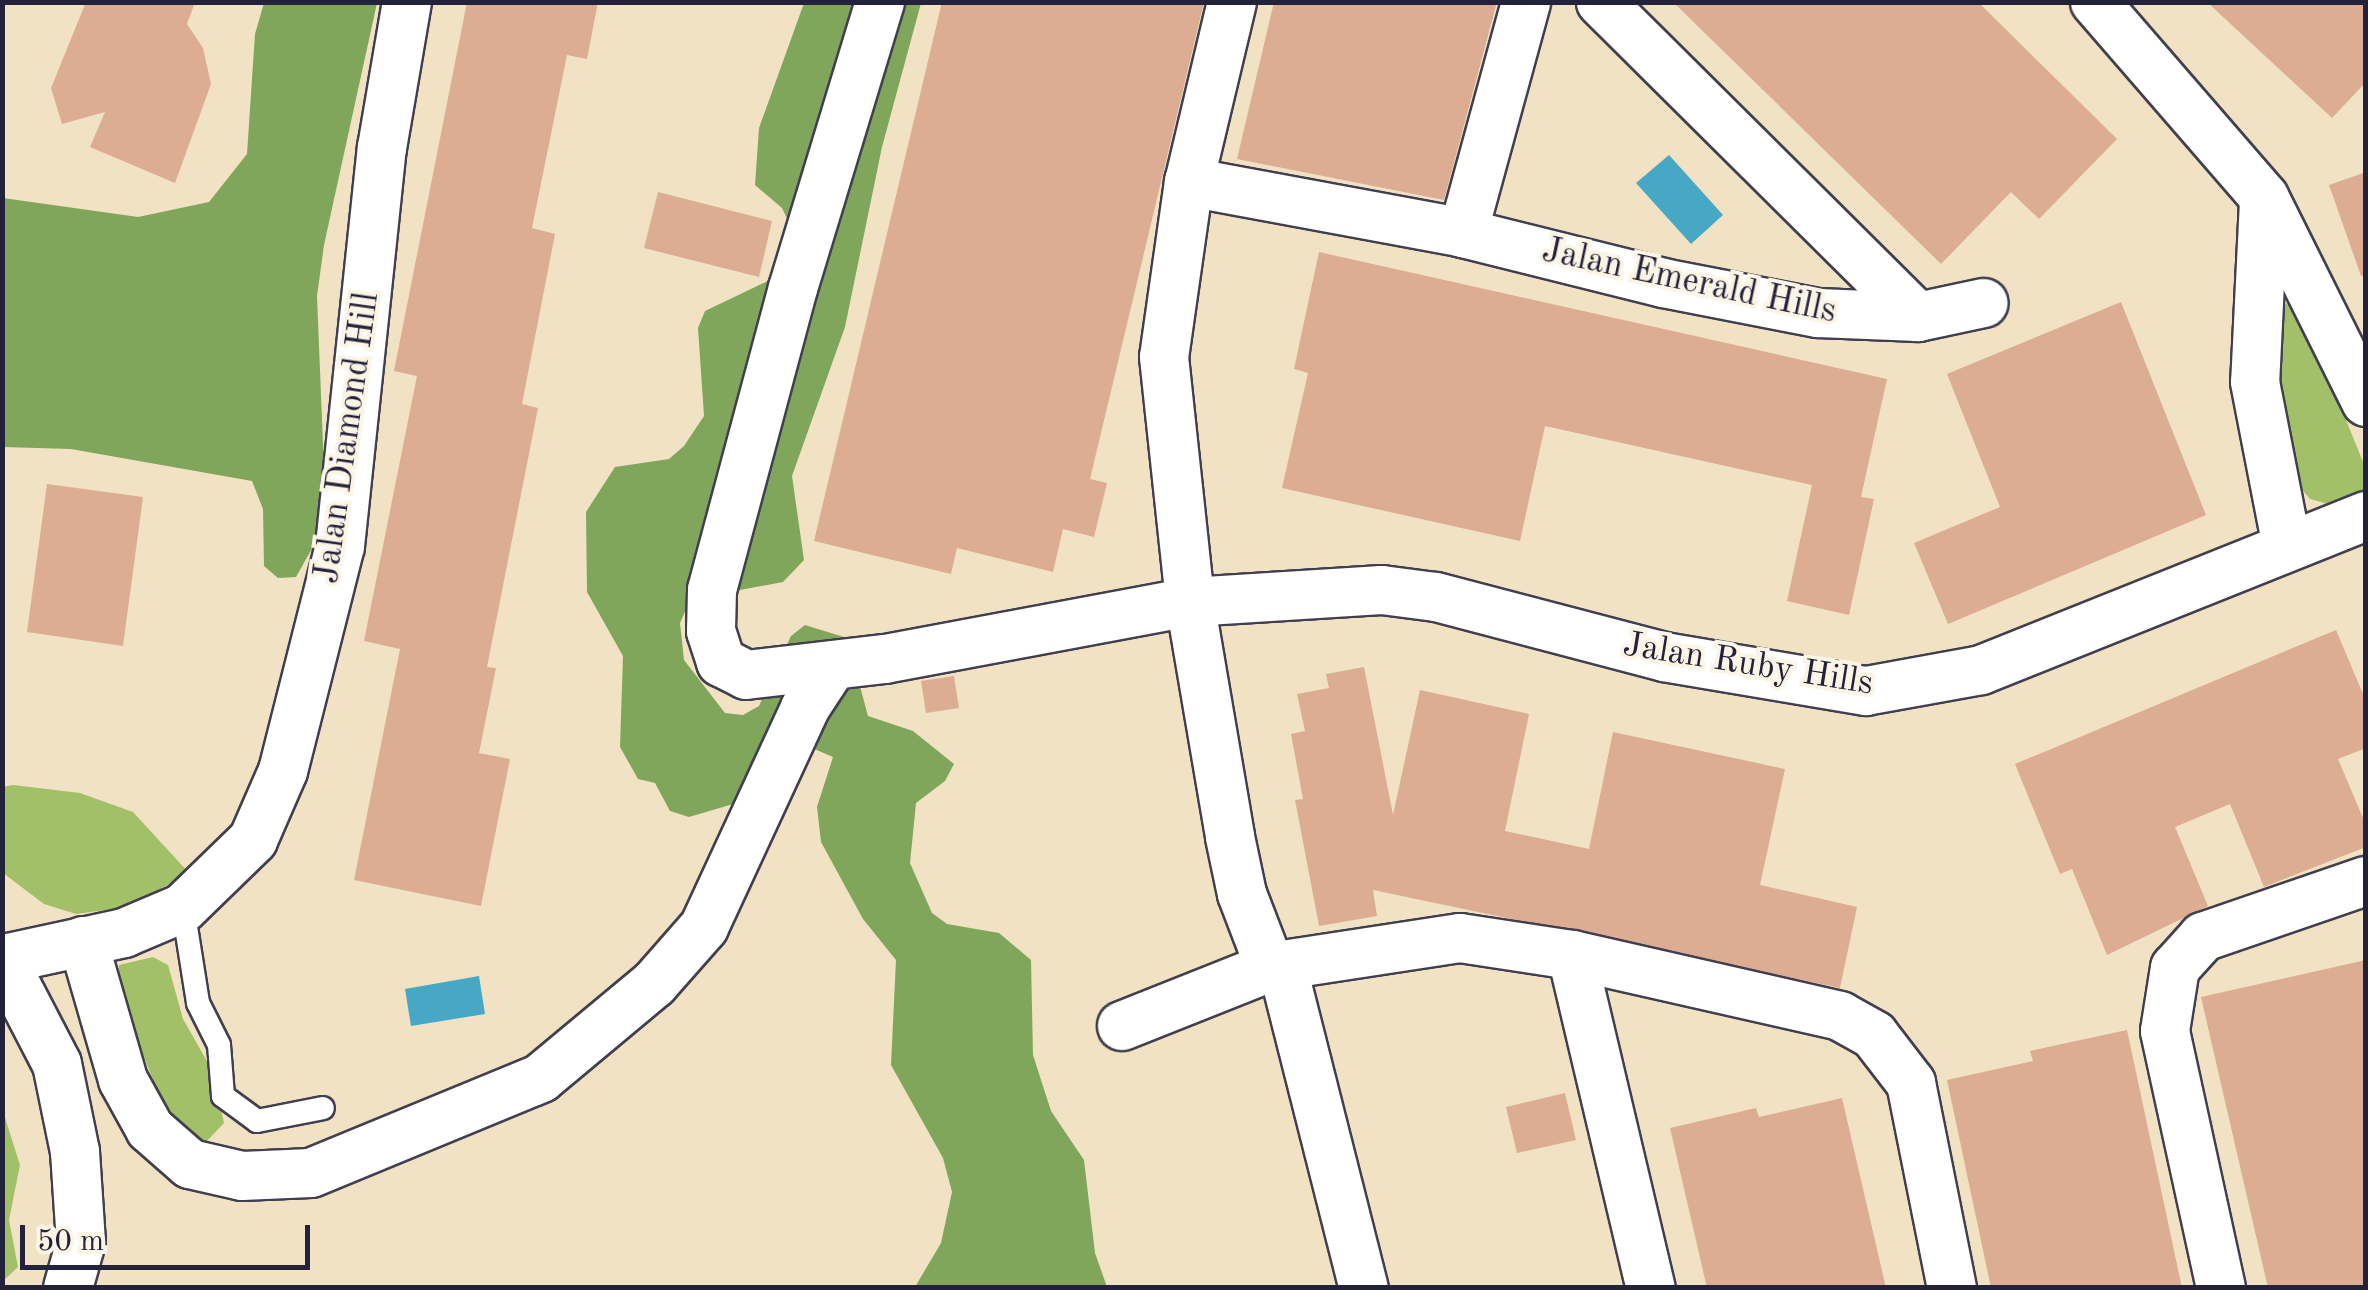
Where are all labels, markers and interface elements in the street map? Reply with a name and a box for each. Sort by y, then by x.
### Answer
street label: Jalan Emerald Hills [1538,230,1840,334]
street label: Jalan Diamond Hill [307,290,389,586]
street label: Jalan Ruby Hills [1620,624,1876,706]
scale bar [25,1205,315,1267]
text: 50 m [37,1227,104,1257]

